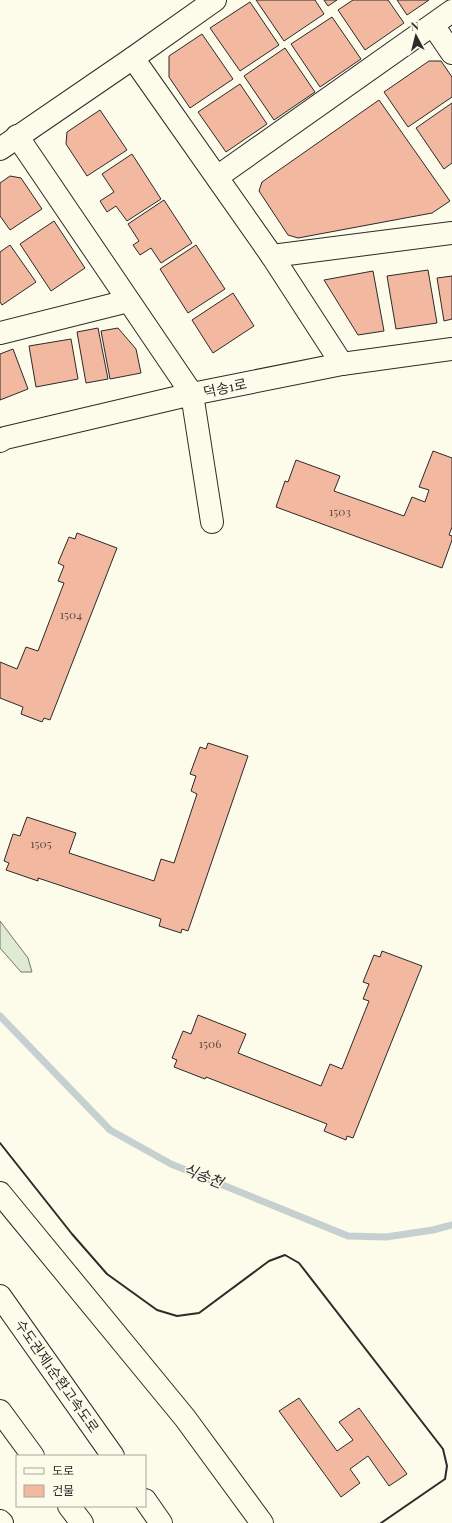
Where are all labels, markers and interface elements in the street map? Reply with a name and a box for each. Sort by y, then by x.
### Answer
north arrow [396,16,436,56]
text: N [410,18,420,34]
street label: 덕송1로 [201,374,248,401]
house number: 1503 [329,503,351,519]
house number: 1504 [60,606,82,622]
house number: 1505 [30,835,52,851]
house number: 1506 [199,1035,221,1051]
water label: 식송천 [180,1158,228,1193]
street label: 수도권제1순환고속도로 [11,1315,104,1436]
legend [16,1455,146,1507]
text: 도로 [52,1462,74,1478]
text: 건물 [52,1482,74,1498]

